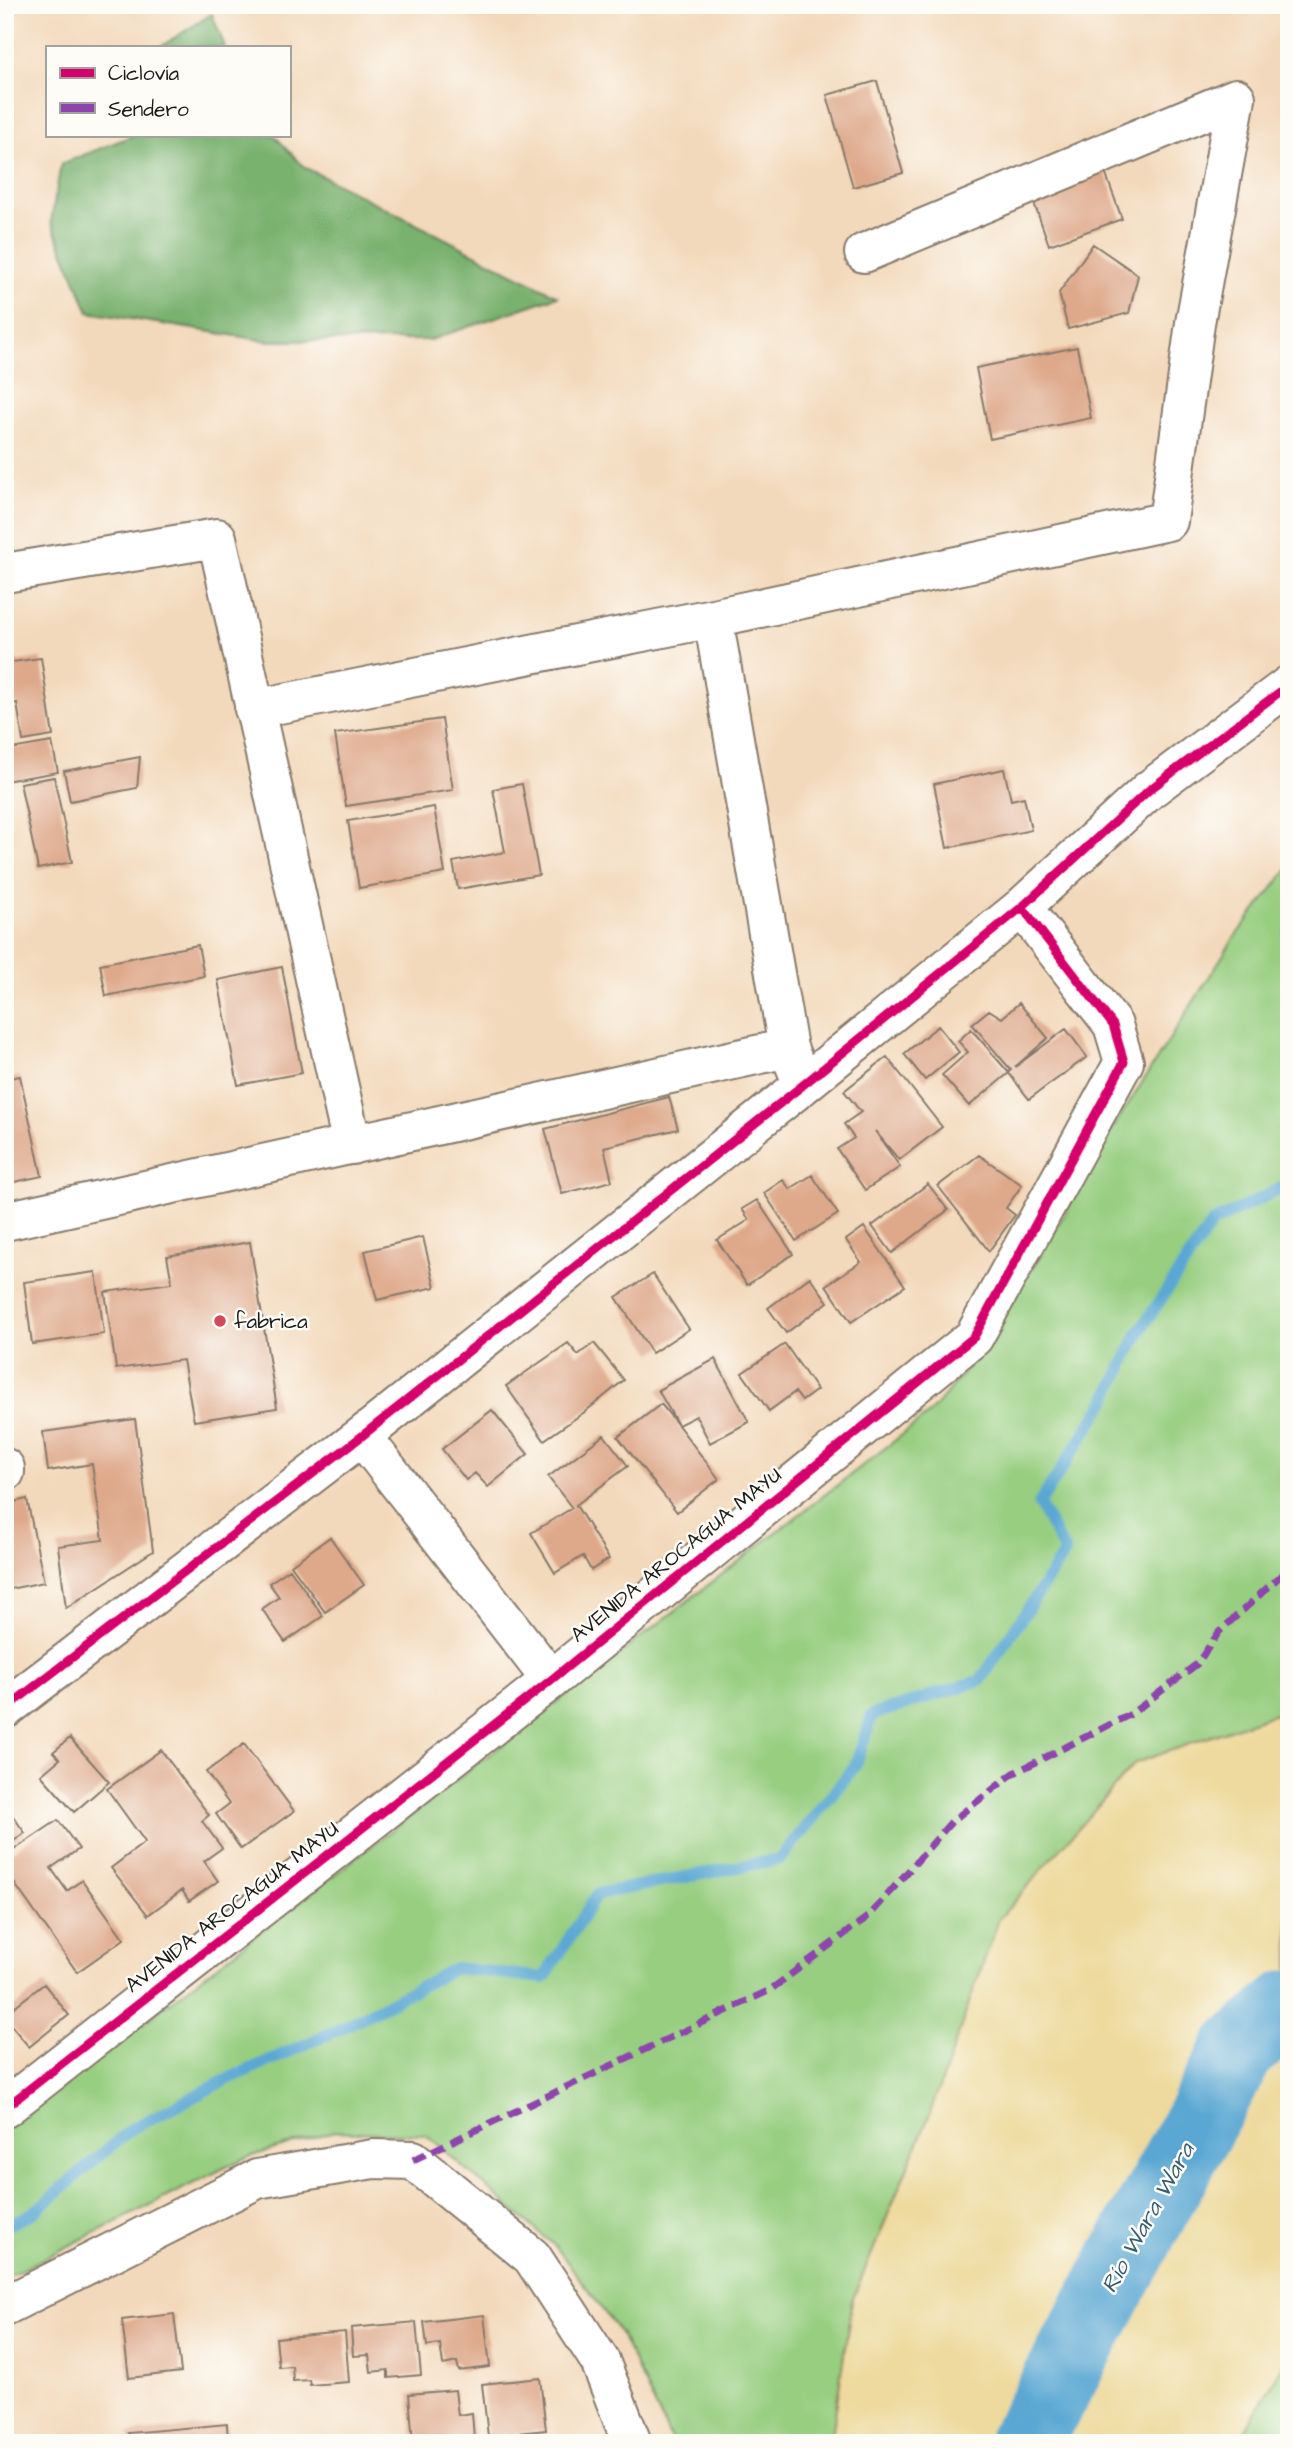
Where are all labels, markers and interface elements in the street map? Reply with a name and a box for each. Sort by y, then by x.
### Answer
legend [46,46,290,136]
text: Ciclovía [108,59,180,88]
text: Sendero [108,95,189,124]
place label: fabrica [234,1307,308,1336]
marker: fabrica [212,1313,228,1329]
street label: AVENIDA AROCAGUA MAYU [564,1461,788,1649]
street label: AVENIDA AROCAGUA MAYU [119,1814,345,2000]
water label: Río Wara Wara [1094,2136,1203,2299]

